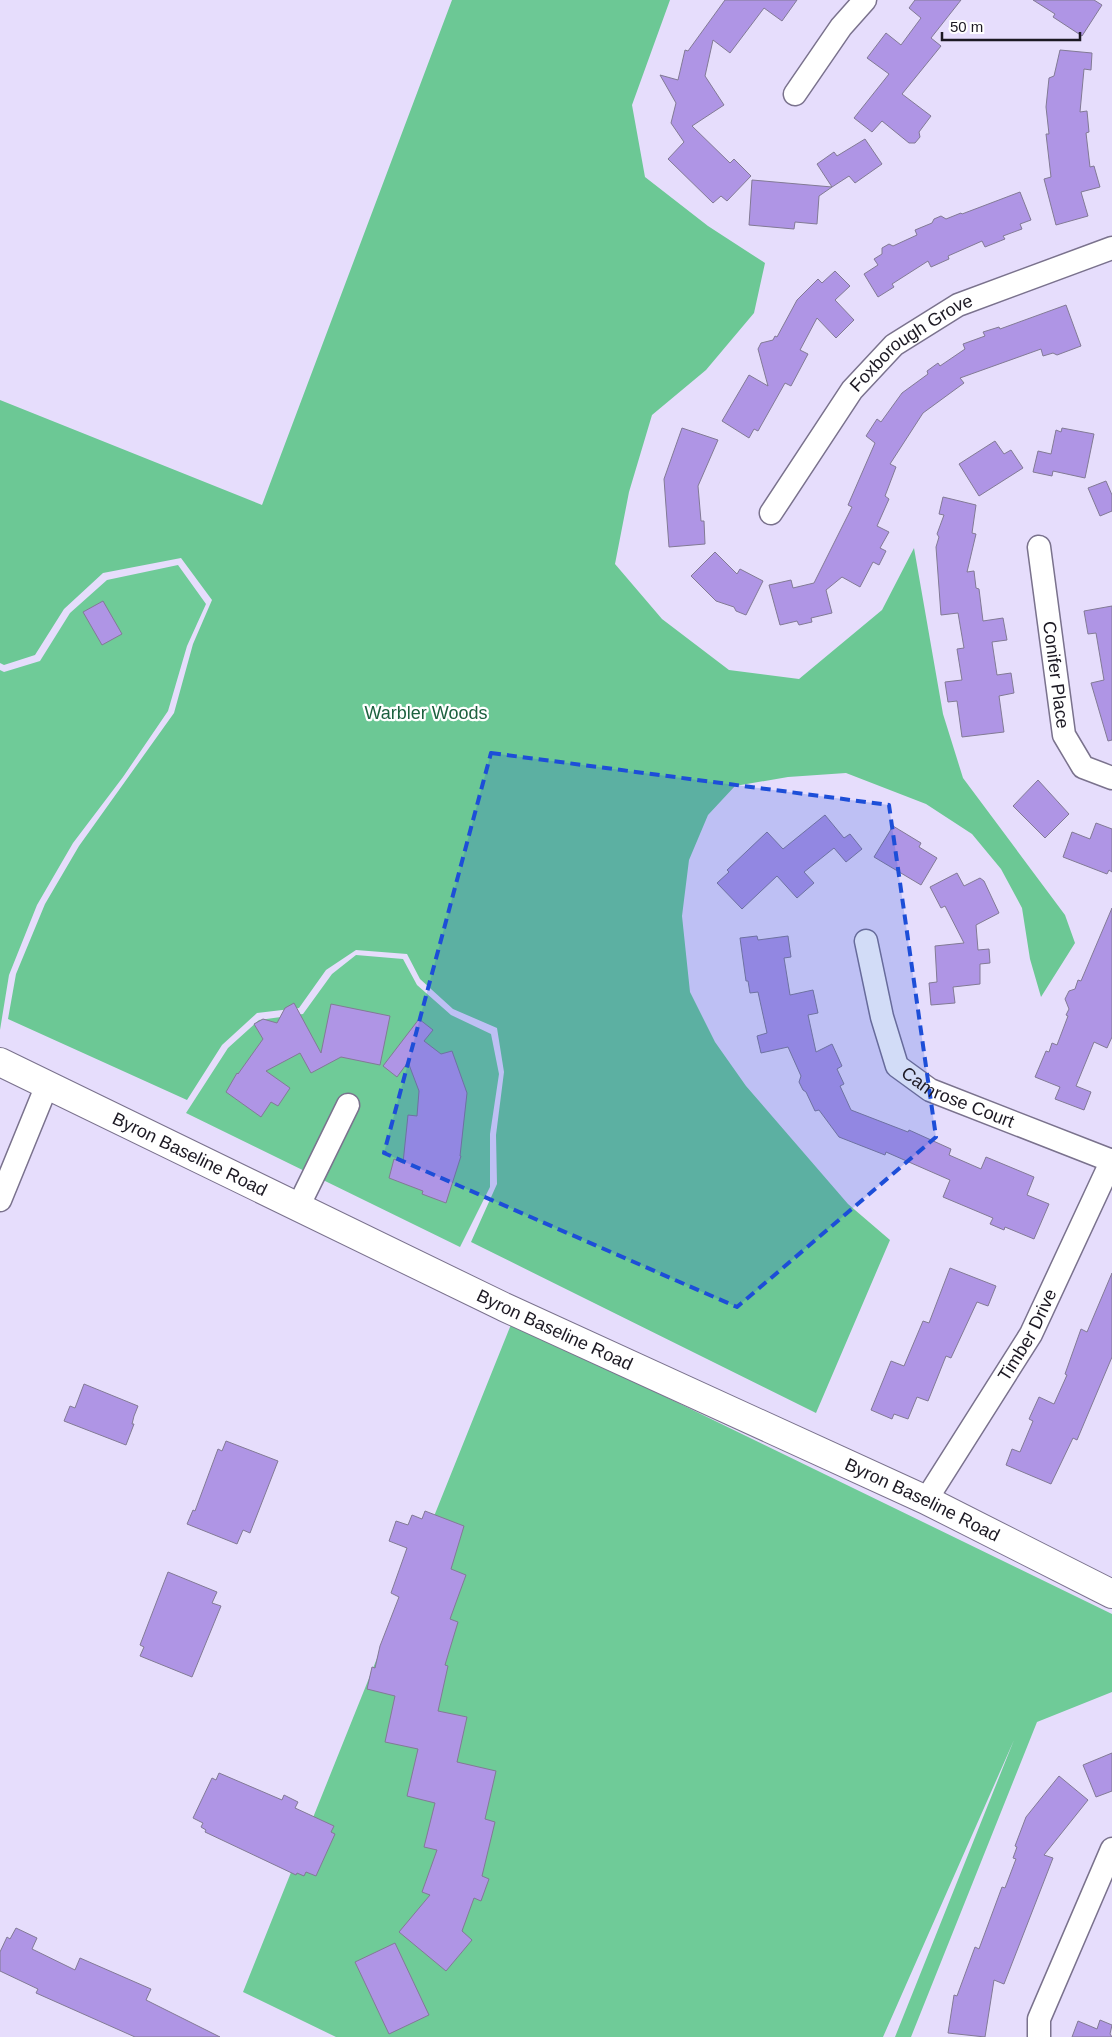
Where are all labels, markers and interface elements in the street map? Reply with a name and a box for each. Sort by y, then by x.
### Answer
scale bar [942,10,1080,42]
text: 50 m [950,18,983,35]
street label: Foxborough Grove [846,290,975,396]
street label: Conifer Place [1039,620,1073,730]
park label: Warbler Woods [364,703,488,723]
street label: Camrose Court [898,1063,1017,1132]
street label: Byron Baseline Road [109,1108,270,1200]
street label: Byron Baseline Road [474,1285,636,1374]
street label: Timber Drive [994,1286,1061,1385]
street label: Byron Baseline Road [842,1454,1003,1546]

